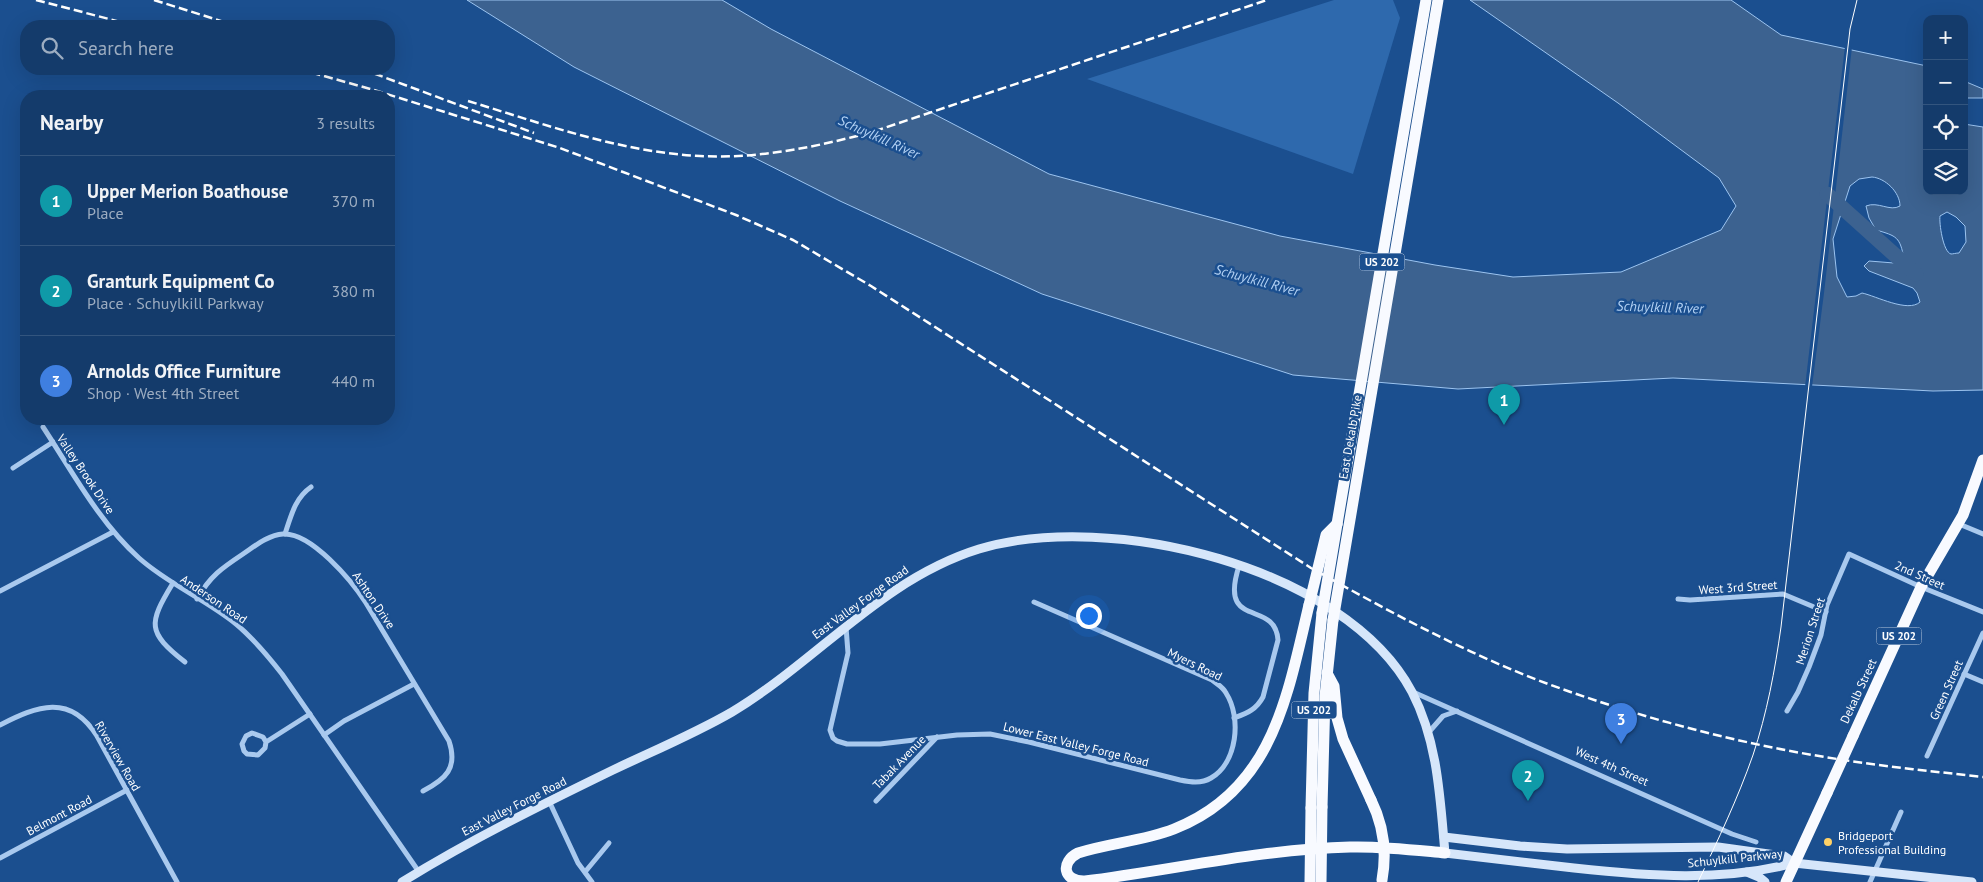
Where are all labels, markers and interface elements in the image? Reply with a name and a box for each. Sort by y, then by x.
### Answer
map controls [1923,15,1968,195]
button: + [1923,15,1968,60]
search box [20,20,395,75]
icon: search [38,34,66,62]
text: Search here [78,36,174,60]
button: − [1923,60,1968,105]
button: locate [1923,105,1968,150]
text: Nearby [40,109,103,136]
water label: Schuylkill River [836,111,924,164]
text: 3 results [316,113,375,133]
button: layers [1923,150,1968,195]
text: Upper Merion Boathouse [87,179,289,203]
text: 1 [51,191,61,211]
text: 370 m [332,191,375,211]
text: Place [87,203,124,223]
road number: US 202 [1360,253,1404,270]
water label: Schuylkill River [1213,260,1303,300]
text: Granturk Equipment Co [87,269,274,293]
text: 2 [51,281,61,301]
text: 380 m [332,281,375,301]
text: Place · Schuylkill Parkway [87,293,264,313]
water label: Schuylkill River [1616,296,1705,318]
text: Arnolds Office Furniture [87,359,281,383]
text: 3 [51,371,61,391]
text: 440 m [332,371,375,391]
text: Shop · West 4th Street [87,383,239,403]
pin: 1 [1488,384,1520,425]
street label: East Dekalb Pike [1335,394,1365,480]
street label: Valley Brook Drive [53,431,118,517]
street label: 2nd Street [1893,557,1947,593]
street label: East Valley Forge Road [809,562,911,642]
street label: Ashton Drive [349,569,399,631]
street label: Anderson Road [178,571,250,627]
street label: West 3rd Street [1698,577,1778,597]
street label: Merion Street [1792,596,1828,666]
your location [1076,603,1102,629]
road number: US 202 [1876,628,1922,644]
street label: Myers Road [1165,644,1225,684]
street label: Dekalb Street [1837,656,1879,726]
street label: Green Street [1926,658,1966,722]
road number: US 202 [1292,702,1336,718]
pin: 3 [1605,703,1637,744]
street label: Riverview Road [92,718,144,794]
street label: Lower East Valley Forge Road [1002,719,1150,769]
street label: Tabak Avenue [869,732,929,792]
street label: West 4th Street [1573,743,1651,789]
pin: 2 [1512,760,1544,801]
street label: East Valley Forge Road [459,773,569,839]
street label: Belmont Road [24,791,94,839]
place label: Bridgeport Professional Building [1838,828,1946,857]
marker: Bridgeport Professional Building [1822,836,1834,848]
street label: Schuylkill Parkway [1687,846,1784,870]

